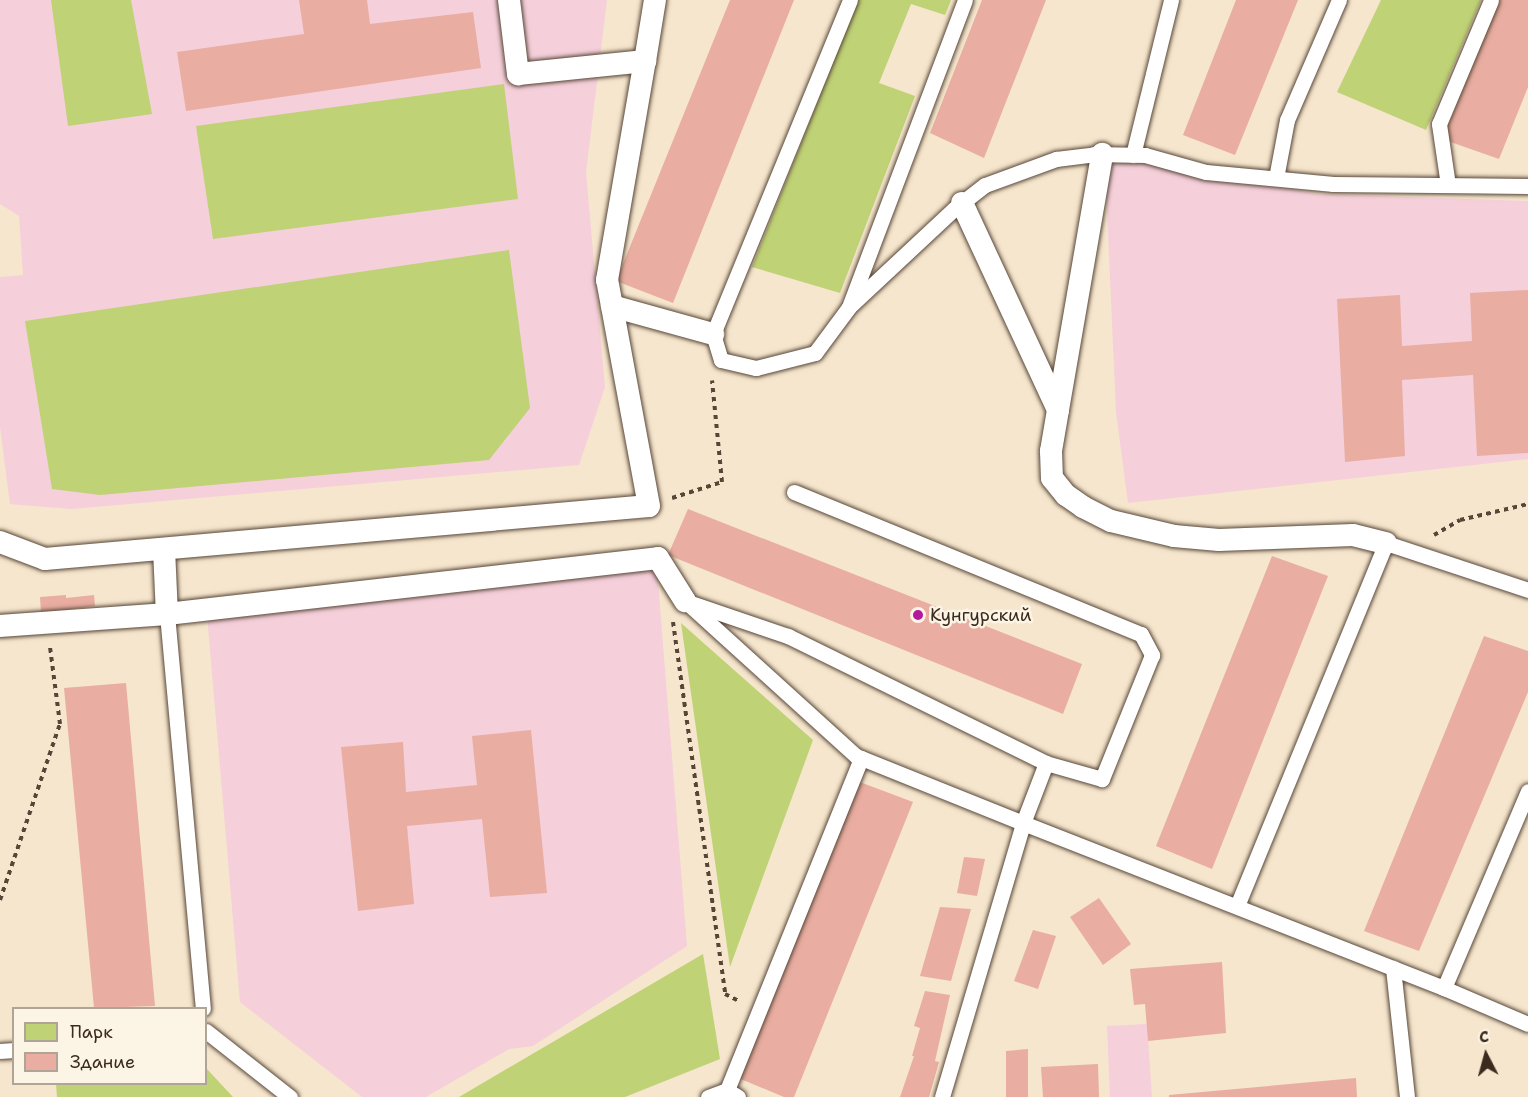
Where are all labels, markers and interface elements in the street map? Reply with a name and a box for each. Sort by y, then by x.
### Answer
place label: Кунгурский [930,604,1031,626]
marker: Кунгурский [911,608,925,622]
legend [12,1007,207,1085]
text: Парк [70,1020,113,1044]
north arrow [1456,1025,1516,1085]
text: С [1478,1026,1490,1048]
text: Здание [70,1050,135,1074]

